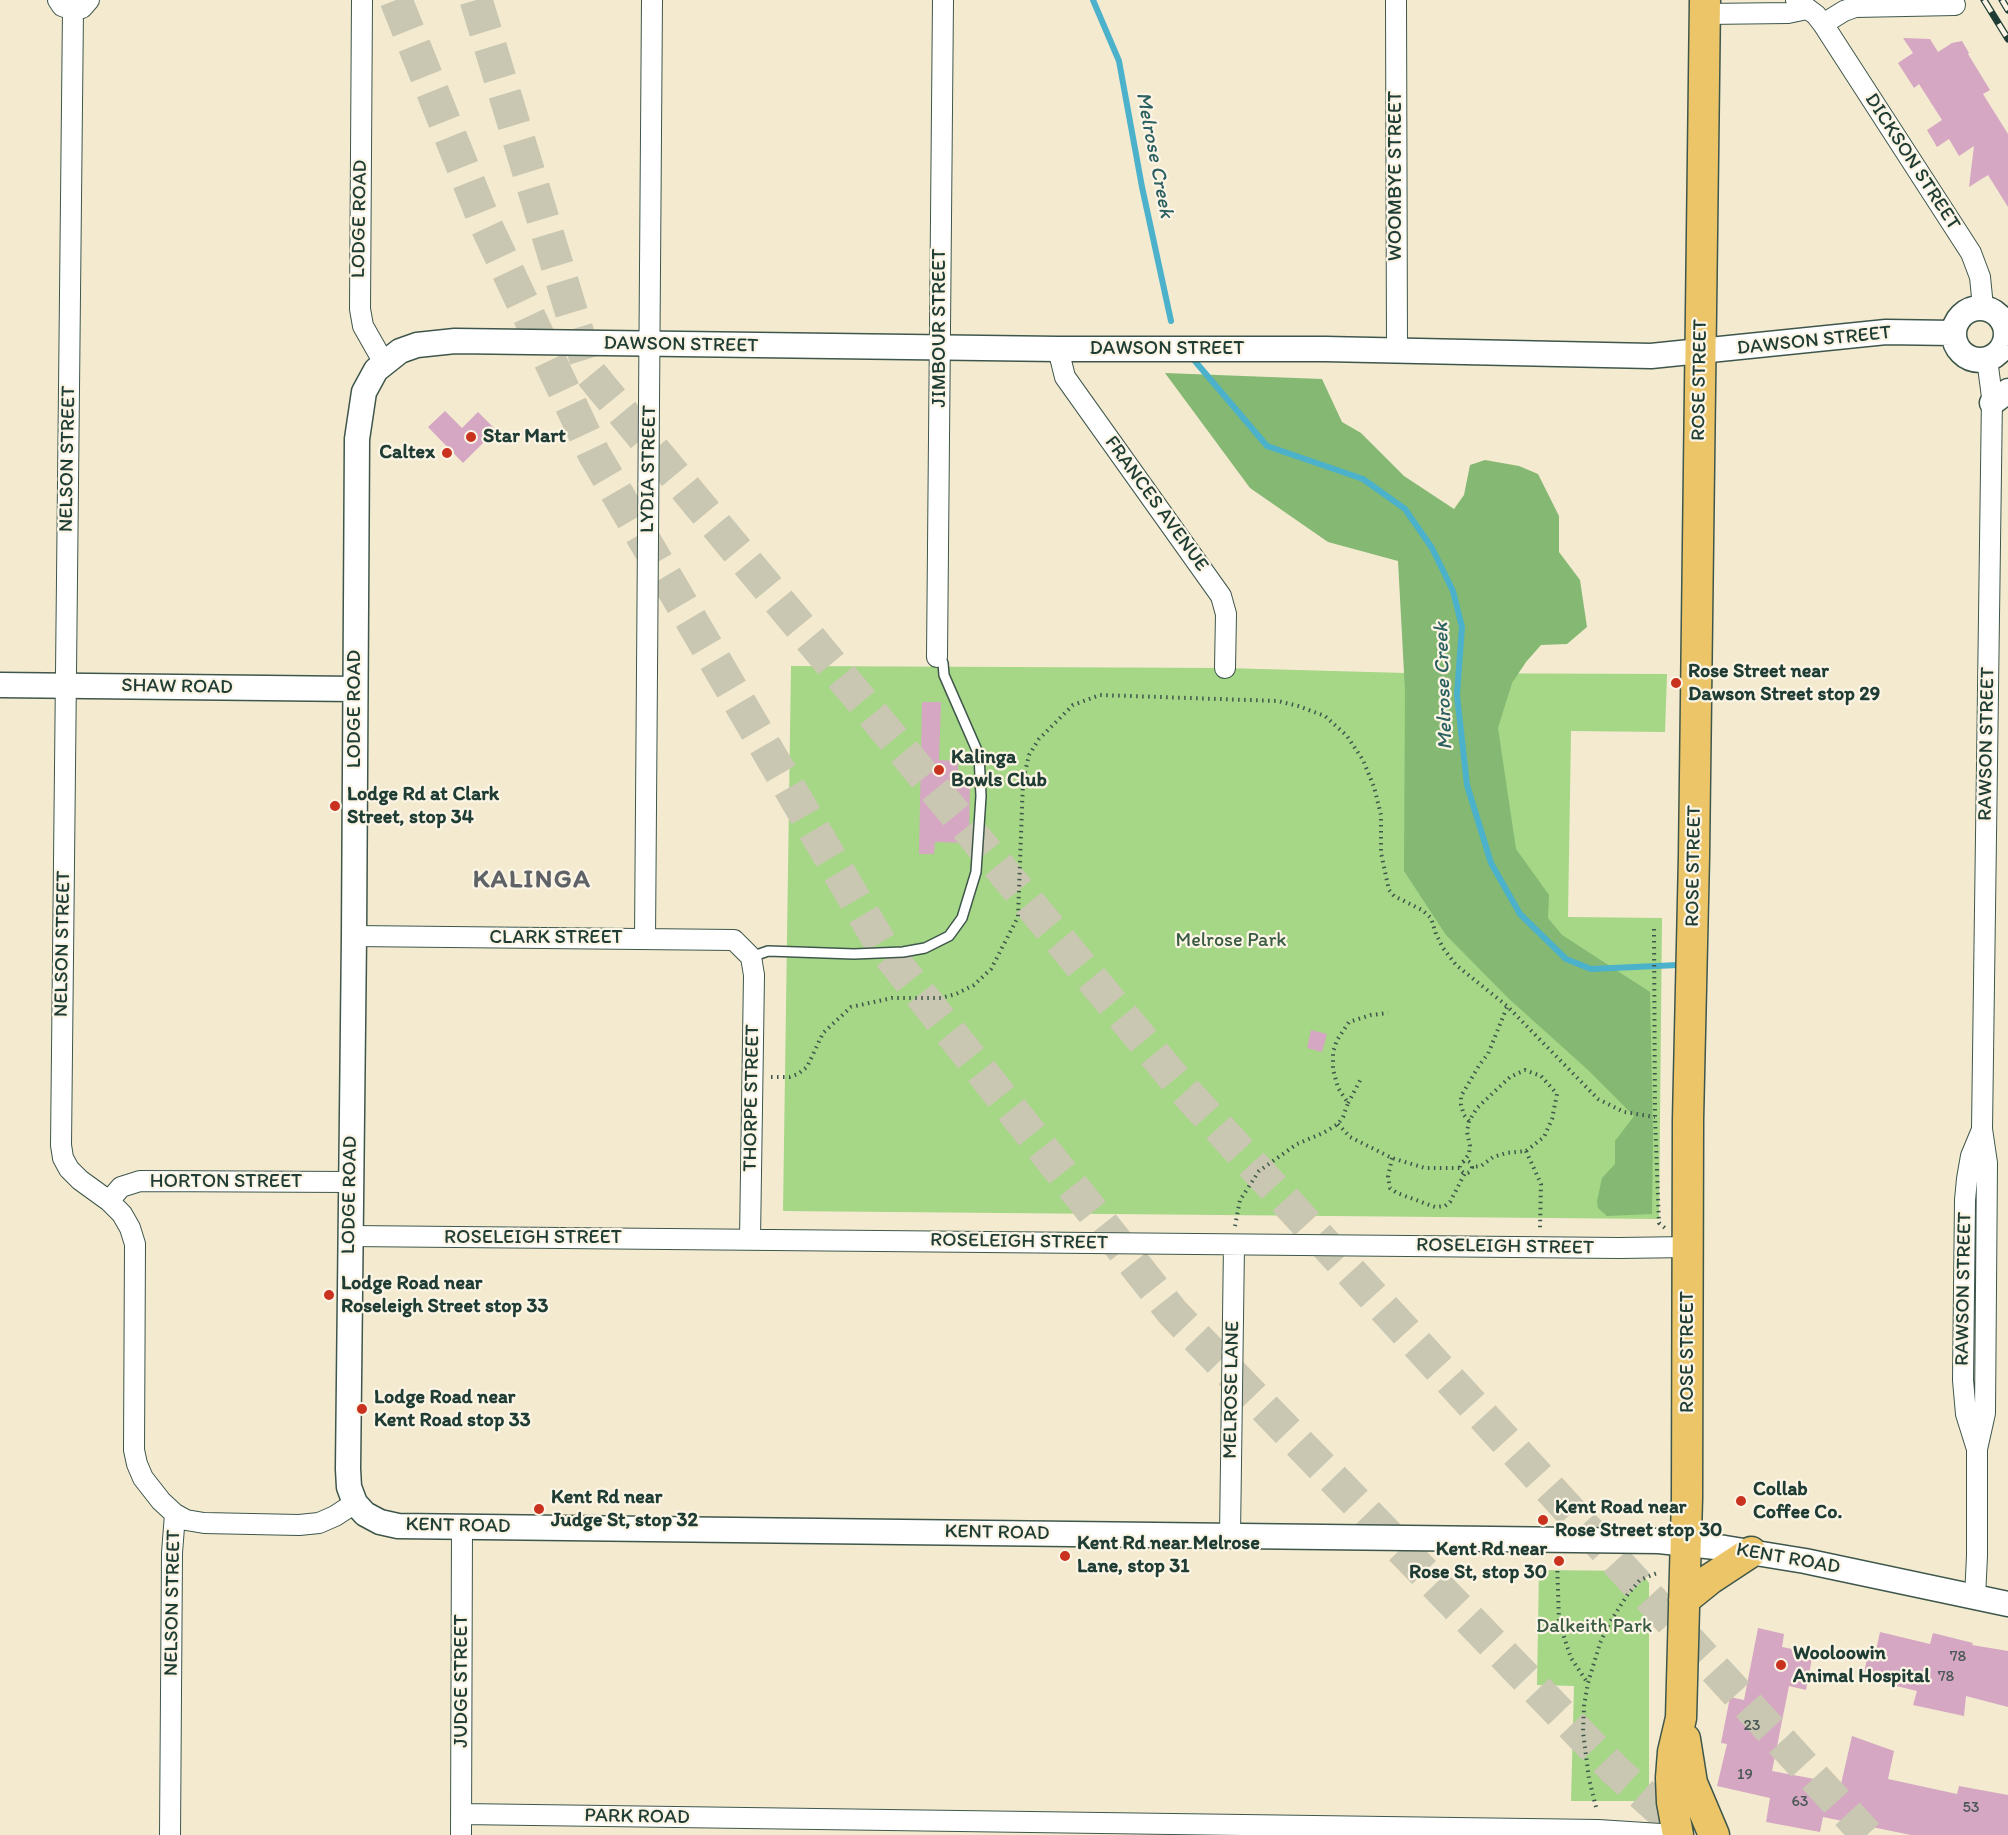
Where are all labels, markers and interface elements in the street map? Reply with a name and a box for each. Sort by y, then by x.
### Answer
street label: DICKSON STREET [1859,89,1965,235]
water label: Melrose Creek [1129,90,1179,220]
street label: WOOMBYE STREET [1384,91,1408,261]
street label: LODGE ROAD [347,160,373,278]
street label: JIMBOUR STREET [928,248,952,408]
street label: ROSE STREET [1687,319,1713,441]
street label: DAWSON STREET [1736,321,1892,361]
street label: DAWSON STREET [603,332,759,358]
street label: DAWSON STREET [1090,337,1244,361]
street label: NELSON STREET [55,386,81,532]
street label: LYDIA STREET [636,405,662,533]
place label: Star Mart [483,425,566,449]
marker: Star Mart [464,430,478,444]
street label: FRANCES AVENUE [1099,432,1213,576]
place label: Caltex [379,441,435,465]
marker: Caltex [440,446,454,460]
water label: Melrose Creek [1429,622,1459,750]
street label: LODGE ROAD [343,650,367,768]
place label: Rose Street near Dawson Street stop 29 [1688,660,1880,707]
street label: RAWSON STREET [1974,667,2000,821]
street label: SHAW ROAD [121,674,233,700]
marker: Rose Street near Dawson Street stop 29 [1669,676,1683,690]
place label: Kalinga Bowls Club [951,746,1047,793]
marker: Kalinga Bowls Club [932,763,946,777]
place label: Lodge Rd at Clark Street, stop 34 [347,783,499,830]
marker: Lodge Rd at Clark Street, stop 34 [328,799,342,813]
street label: ROSE STREET [1681,805,1707,927]
district label: KALINGA [474,864,590,896]
street label: NELSON STREET [50,871,76,1017]
street label: CLARK STREET [489,926,623,950]
park label: Melrose Park [1175,929,1287,953]
street label: THORPE STREET [739,1024,765,1172]
street label: LODGE ROAD [337,1136,363,1254]
street label: HORTON STREET [150,1170,302,1194]
street label: RAWSON STREET [1951,1212,1977,1366]
street label: ROSELEIGH STREET [444,1226,622,1250]
street label: ROSELEIGH STREET [930,1228,1108,1256]
street label: ROSELEIGH STREET [1416,1233,1594,1261]
place label: Lodge Road near Roseleigh Street stop 33 [341,1272,548,1319]
marker: Lodge Road near Roseleigh Street stop 33 [322,1288,336,1302]
street label: ROSE STREET [1676,1291,1700,1413]
street label: MELROSE LANE [1219,1321,1245,1459]
place label: Lodge Road near Kent Road stop 33 [374,1386,531,1433]
marker: Lodge Road near Kent Road stop 33 [355,1402,369,1416]
place label: Collab Coffee Co. [1753,1478,1842,1525]
place label: Kent Rd near Judge St, stop 32 [551,1486,698,1533]
marker: Collab Coffee Co. [1734,1494,1748,1508]
place label: Kent Road near Rose Street stop 30 [1555,1496,1722,1543]
marker: Kent Rd near Judge St, stop 32 [532,1502,546,1516]
street label: KENT ROAD [405,1513,511,1539]
marker: Kent Road near Rose Street stop 30 [1536,1513,1550,1527]
street label: KENT ROAD [944,1520,1050,1546]
street label: NELSON STREET [160,1530,186,1676]
place label: Kent Rd near Melrose Lane, stop 31 [1077,1532,1260,1579]
place label: Kent Rd near Rose St, stop 30 [1409,1538,1547,1585]
street label: KENT ROAD [1734,1538,1842,1580]
marker: Kent Rd near Melrose Lane, stop 31 [1058,1549,1072,1563]
marker: Kent Rd near Rose St, stop 30 [1552,1554,1566,1568]
street label: JUDGE STREET [450,1614,474,1748]
park label: Dalkeith Park [1536,1615,1652,1639]
place label: Wooloowin Animal Hospital [1793,1642,1930,1689]
house number: 78 [1950,1647,1966,1667]
marker: Wooloowin Animal Hospital [1774,1658,1788,1672]
house number: 78 [1938,1667,1954,1687]
house number: 23 [1743,1716,1761,1736]
house number: 19 [1737,1765,1753,1785]
house number: 63 [1791,1792,1809,1812]
house number: 53 [1962,1798,1980,1818]
street label: PARK ROAD [584,1804,690,1830]

